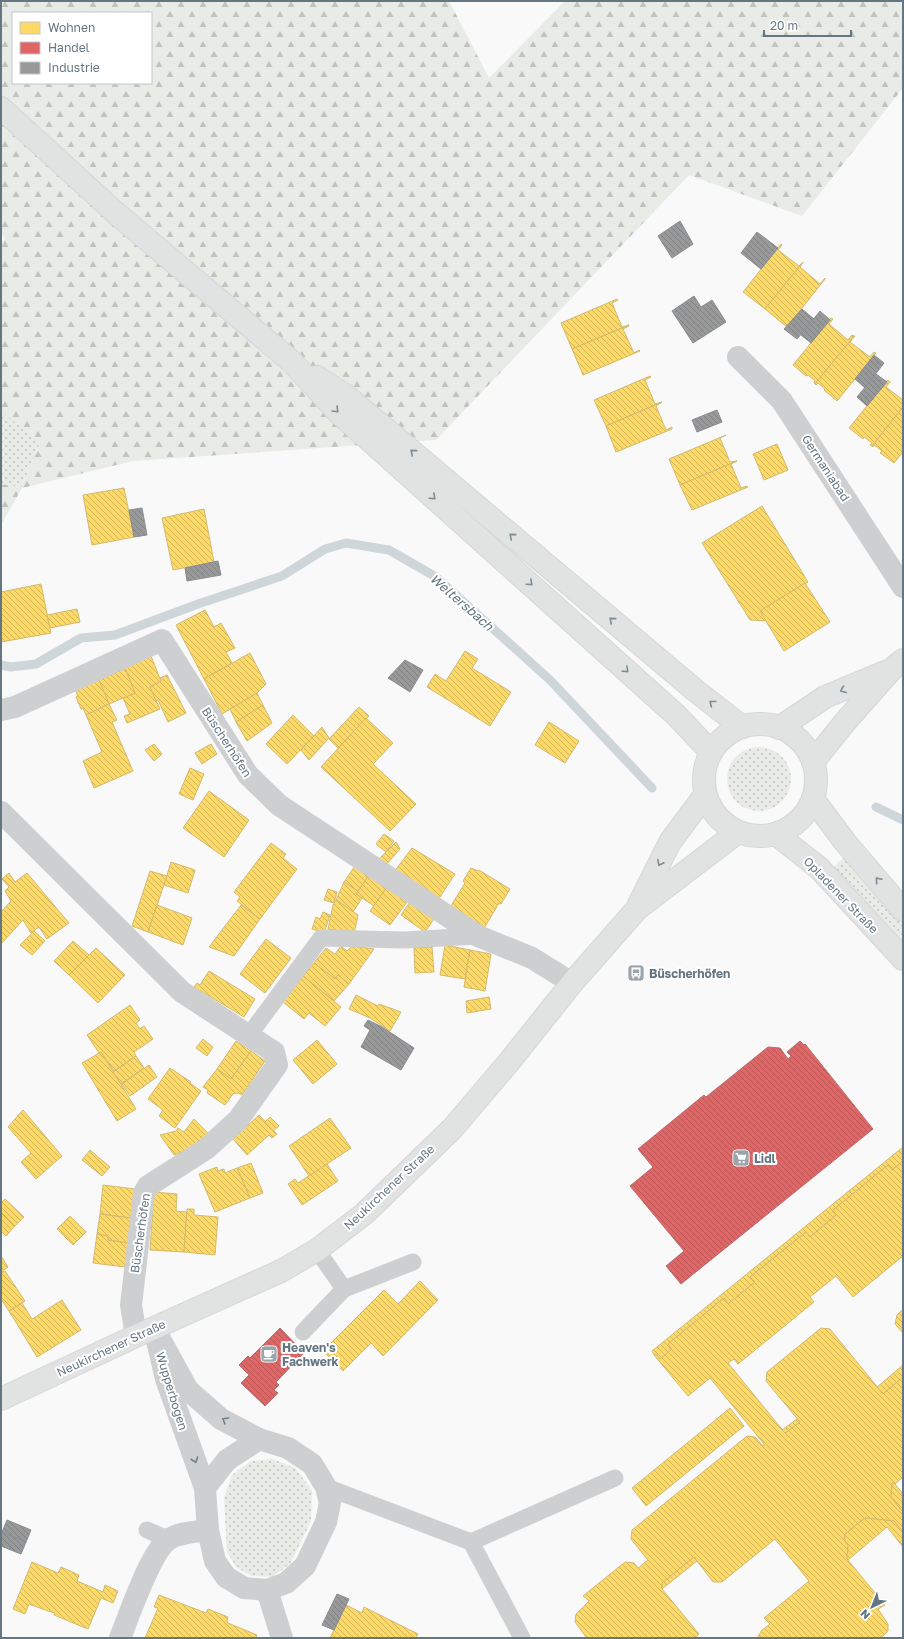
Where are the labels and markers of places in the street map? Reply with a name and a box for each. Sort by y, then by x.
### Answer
bus stop icon: Büscherhöfen [626,963,646,983]
place label: Büscherhöfen [649,966,730,981]
supermarket icon: Lidl [731,1148,751,1168]
place label: Lidl [754,1151,776,1166]
place label: Heaven's Fachwerk [282,1340,339,1369]
cafe icon: Heaven's Fachwerk [259,1344,279,1364]

